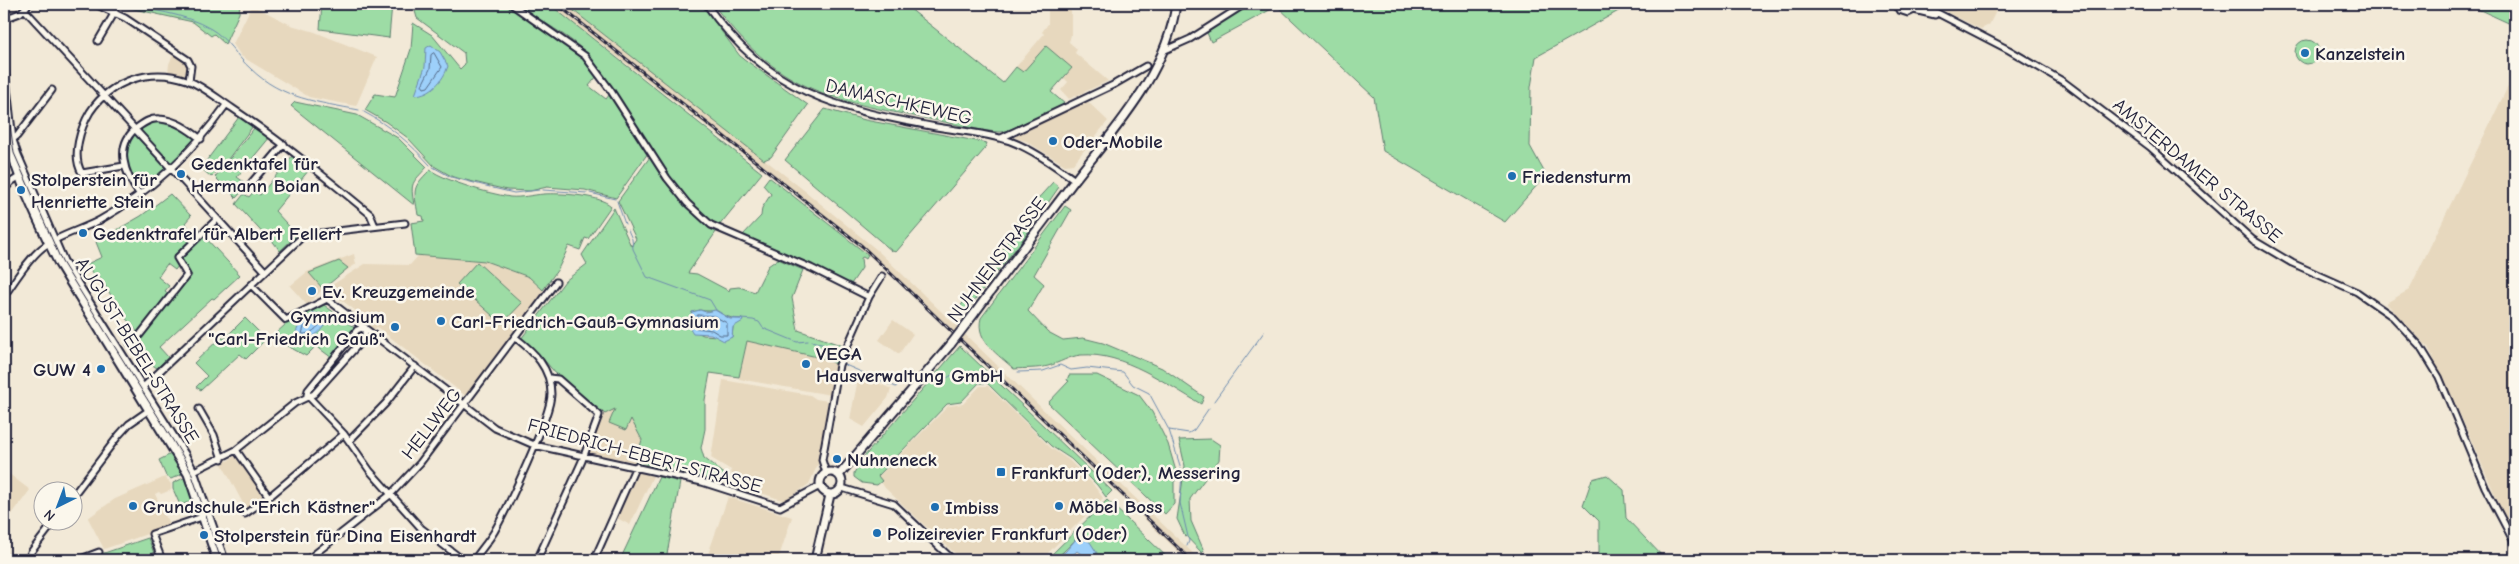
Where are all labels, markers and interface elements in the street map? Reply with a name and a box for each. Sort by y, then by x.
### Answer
place label: Kanzelstein [2315,43,2405,65]
marker: Kanzelstein [2299,47,2311,59]
street label: DAMASCHKEWEG [824,74,974,129]
street label: AMSTERDAMER STRASSE [2109,94,2286,248]
place label: Oder-Mobile [1063,131,1163,153]
marker: Oder-Mobile [1047,135,1059,147]
place label: Gedenktafel für Hermann Boian [191,153,320,197]
place label: Friedensturm [1522,166,1631,188]
marker: Gedenktafel für Hermann Boian [175,168,187,180]
place label: Stolperstein für Henriette Stein [31,169,157,213]
marker: Friedensturm [1506,170,1518,182]
marker: Stolperstein für Henriette Stein [15,184,27,196]
street label: NUHNENSTRASSE [943,193,1051,327]
place label: Gedenktrafel für Albert Fellert [93,223,342,245]
marker: Gedenktrafel für Albert Fellert [77,227,89,239]
street label: AUGUST-BEBEL-STRASSE [71,254,203,447]
place label: Ev. Kreuzgemeinde [322,281,475,303]
marker: Ev. Kreuzgemeinde [306,285,318,297]
place label: Gymnasium "Carl-Friedrich Gauß" [208,306,385,350]
place label: Carl-Friedrich-Gauß-Gymnasium [451,311,719,333]
marker: Carl-Friedrich-Gauß-Gymnasium [435,315,447,327]
marker: Gymnasium "Carl-Friedrich Gauß" [389,321,401,333]
place label: VEGA Hausverwaltung GmbH [816,343,1003,387]
marker: VEGA Hausverwaltung GmbH [800,358,812,370]
place label: GUW 4 [33,359,91,381]
marker: GUW 4 [95,363,107,375]
street label: HELLWEG [397,384,466,464]
street label: FRIEDRICH-EBERT-STRASSE [525,414,764,498]
place label: Nuhneneck [847,449,937,471]
marker: Nuhneneck [831,453,843,465]
place label: Frankfurt (Oder), Messering [1011,462,1241,484]
marker: Frankfurt (Oder), Messering [995,466,1007,478]
north arrow [32,482,82,532]
place label: Grundschule "Erich Kästner" [143,496,375,518]
place label: Möbel Boss [1069,496,1162,518]
place label: Imbiss [945,497,999,519]
marker: Grundschule "Erich Kästner" [127,500,139,512]
marker: Möbel Boss [1053,500,1065,512]
marker: Imbiss [929,501,941,513]
text: N [41,506,59,525]
place label: Polizeirevier Frankfurt (Oder) [887,523,1128,545]
place label: Stolperstein für Dina Eisenhardt [214,525,477,547]
marker: Polizeirevier Frankfurt (Oder) [871,527,883,539]
marker: Stolperstein für Dina Eisenhardt [198,529,210,541]

